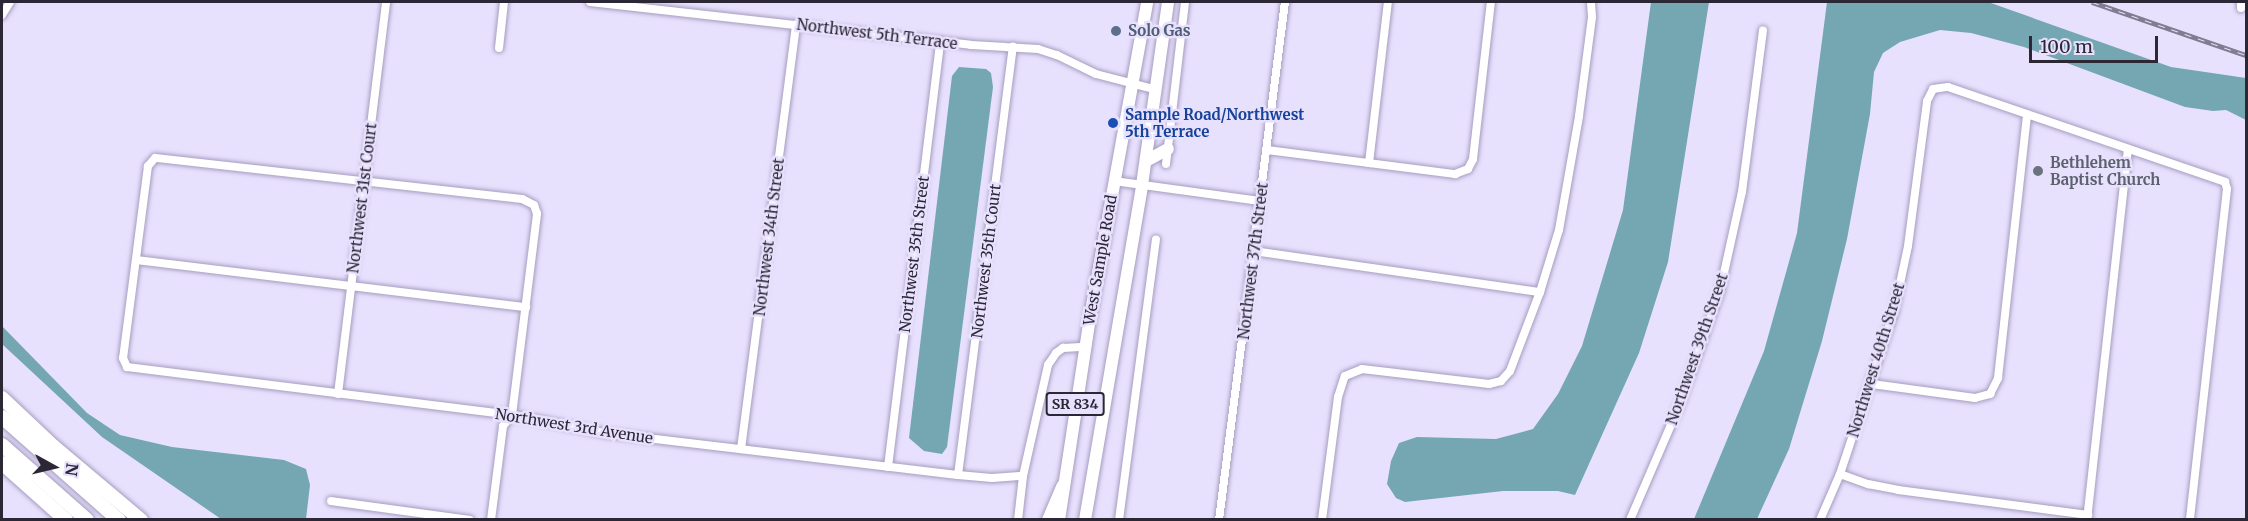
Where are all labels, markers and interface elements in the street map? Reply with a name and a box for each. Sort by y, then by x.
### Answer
street label: Northwest 5th Terrace [796,15,958,53]
place label: Solo Gas [1128,22,1191,40]
marker: Solo Gas [1109,24,1123,38]
scale bar [2032,24,2161,62]
text: 100 m [2040,35,2093,58]
place label: Sample Road/Northwest 5th Terrace [1125,105,1304,140]
marker: Sample Road/Northwest 5th Terrace [1106,116,1120,130]
street label: Northwest 31st Court [344,122,380,274]
place label: Bethlehem Baptist Church [2050,153,2160,188]
street label: Northwest 34th Street [750,157,788,317]
marker: Bethlehem Baptist Church [2031,164,2045,178]
street label: Northwest 35th Street [895,175,933,333]
street label: Northwest 37th Street [1234,181,1272,341]
street label: Northwest 35th Court [968,183,1004,339]
street label: West Sample Road [1080,193,1120,327]
street label: Northwest 39th Street [1663,271,1731,427]
street label: Northwest 40th Street [1844,281,1908,439]
road number: SR 834 [1045,393,1105,415]
street label: Northwest 3rd Avenue [494,405,654,447]
north arrow [24,437,84,497]
text: N [61,462,83,477]

